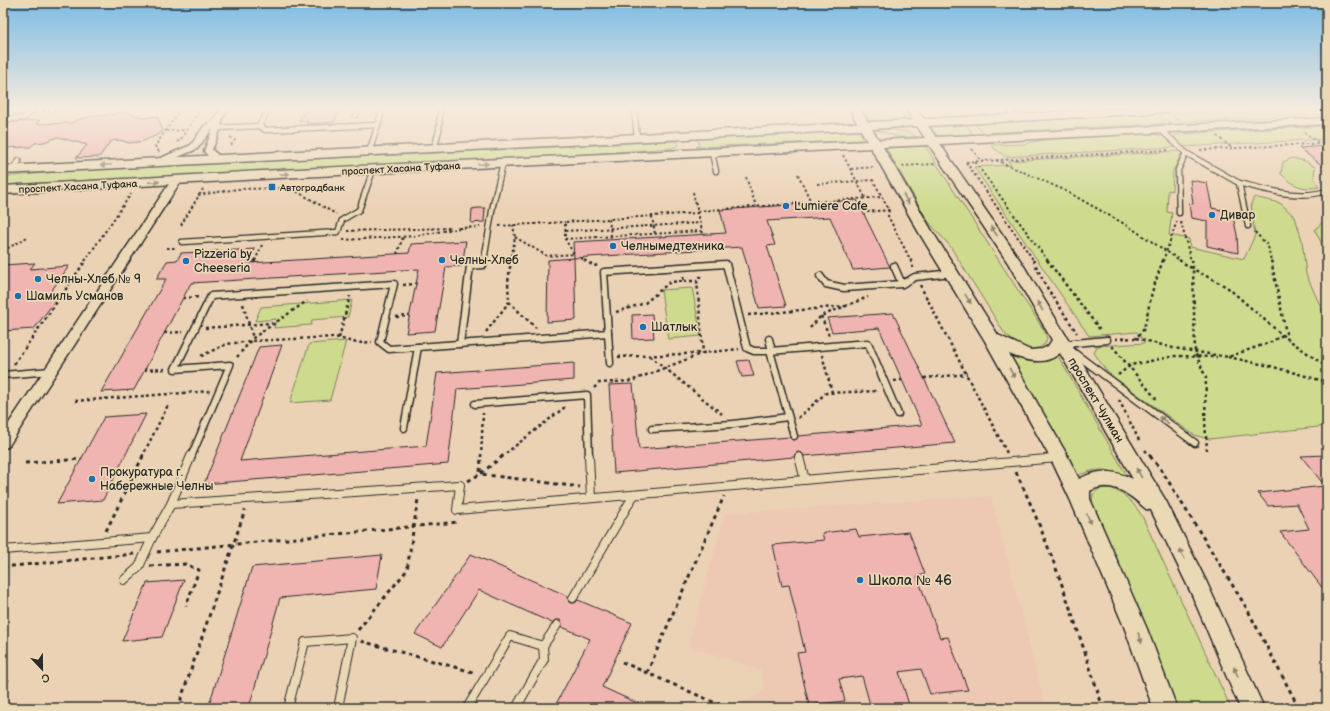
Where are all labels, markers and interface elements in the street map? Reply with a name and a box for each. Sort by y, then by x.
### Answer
street label: проспект Хасана Туфана [341,160,461,178]
one-way arrow [477,161,490,167]
one-way arrow [99,162,112,168]
one-way arrow [278,171,290,178]
street label: проспект Хасана Туфана [18,178,138,196]
one-way arrow [148,179,161,185]
marker: Автоградбанк [267,182,277,192]
place label: Автоградбанк [279,182,346,194]
one-way arrow [902,194,910,204]
place label: Lumiere Cafe [794,199,868,214]
marker: Lumiere Cafe [781,201,791,211]
place label: Дивар [1220,208,1256,223]
marker: Дивар [1207,210,1217,220]
one-way arrow [990,225,997,237]
place label: Челнымедтехника [621,239,724,254]
marker: Челнымедтехника [608,241,618,251]
place label: Pizzeria by Cheeseria [194,247,253,276]
place label: Челны-Хлеб [450,253,519,268]
marker: Челны-Хлеб [437,255,447,265]
marker: Pizzeria by Cheeseria [181,256,191,266]
place label: Челны-Хлеб № 9 [46,272,141,287]
marker: Челны-Хлеб № 9 [33,274,43,284]
place label: Шамиль Усманов [26,289,124,304]
marker: Шамиль Усманов [13,291,23,301]
one-way arrow [964,294,972,304]
one-way arrow [1036,300,1043,312]
place label: Шатлык [651,320,698,335]
marker: Шатлык [638,322,648,332]
street label: проспект Чулман [1064,355,1127,446]
one-way arrow [1008,367,1015,379]
one-way arrow [1158,416,1169,424]
place label: Прокуратура г. Набережные Челны [100,465,213,494]
one-way arrow [1136,468,1143,479]
marker: Прокуратура г. Набережные Челны [87,474,97,484]
one-way arrow [1086,513,1092,525]
one-way arrow [1179,548,1185,560]
place label: Школа № 46 [868,572,952,589]
marker: Школа № 46 [855,575,865,585]
one-way arrow [1137,633,1143,645]
north arrow [22,649,62,689]
one-way arrow [1233,667,1239,678]
text: С [39,670,52,685]

